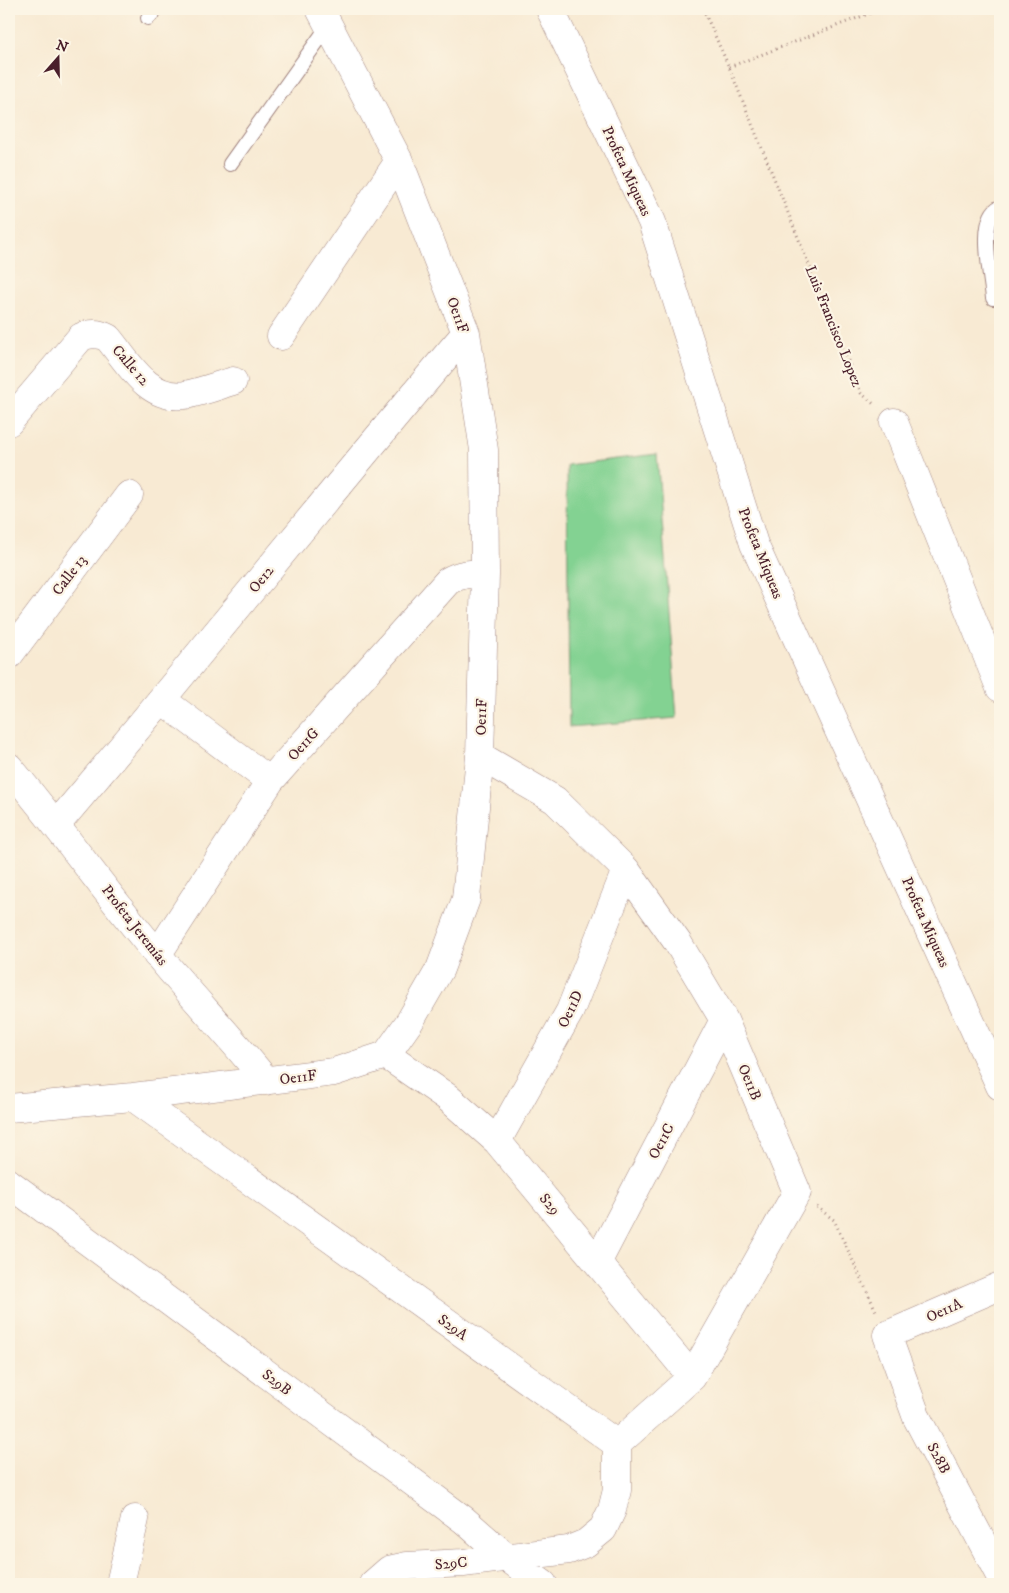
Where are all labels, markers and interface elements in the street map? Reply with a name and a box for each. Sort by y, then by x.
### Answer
north arrow [32,32,82,82]
text: N [54,36,71,57]
street label: Profeta Miqueas [598,123,656,219]
street label: Luis Francisco Lopez [801,263,867,390]
street label: Oe11F [442,295,473,336]
street label: Calle 12 [108,341,154,390]
street label: Profeta Miqueas [734,505,787,602]
street label: Calle 13 [48,551,91,599]
street label: Oe12 [245,561,279,597]
street label: Oe11F [472,698,491,736]
street label: Oe11G [283,723,324,765]
street label: Profeta Miqueas [897,874,954,970]
street label: Profeta Jeremías [97,881,172,969]
street label: Oe11D [554,988,587,1031]
street label: Oe11B [733,1061,766,1103]
street label: Oe11F [279,1066,318,1089]
street label: Oe11C [644,1120,679,1162]
street label: S29 [535,1190,564,1219]
street label: Oe11A [923,1294,966,1327]
street label: S29A [434,1310,472,1345]
street label: S29B [258,1365,295,1400]
street label: S28B [923,1440,955,1477]
street label: S29C [434,1553,468,1574]

